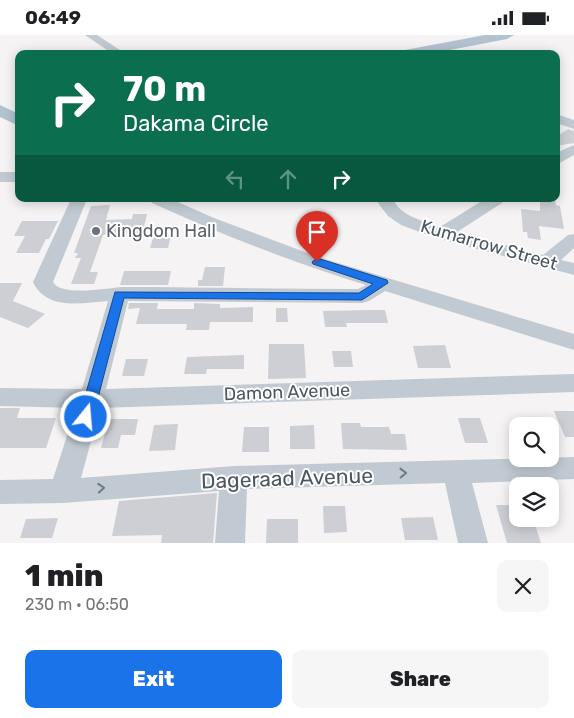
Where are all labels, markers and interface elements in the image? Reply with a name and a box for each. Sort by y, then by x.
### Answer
text: 06:49 [25,6,81,29]
text: 70 m [123,68,206,110]
icon: right [40,70,105,135]
text: Dakama Circle [123,110,269,137]
icon: left [221,165,249,193]
icon: ahead [274,165,302,193]
icon: right [327,165,355,193]
pin [296,211,338,262]
street label: Kumarrow Street [418,215,560,275]
icon: arrive [303,218,331,246]
place label: Kingdom Hall [106,220,216,242]
marker: Kingdom Hall [90,225,102,237]
street label: Damon Avenue [223,379,351,405]
position arrow [59,390,111,442]
map controls [509,417,559,527]
button: search [509,417,559,467]
street label: Dageraad Avenue [201,463,373,493]
one-way arrow [399,468,407,479]
button: layers [509,477,559,527]
one-way arrow [97,483,105,494]
text: 1 min [25,558,103,594]
button: close [497,560,549,612]
text: 230 m · 06:50 [25,595,129,614]
button: Exit [25,650,282,708]
button: Share [292,650,549,708]

